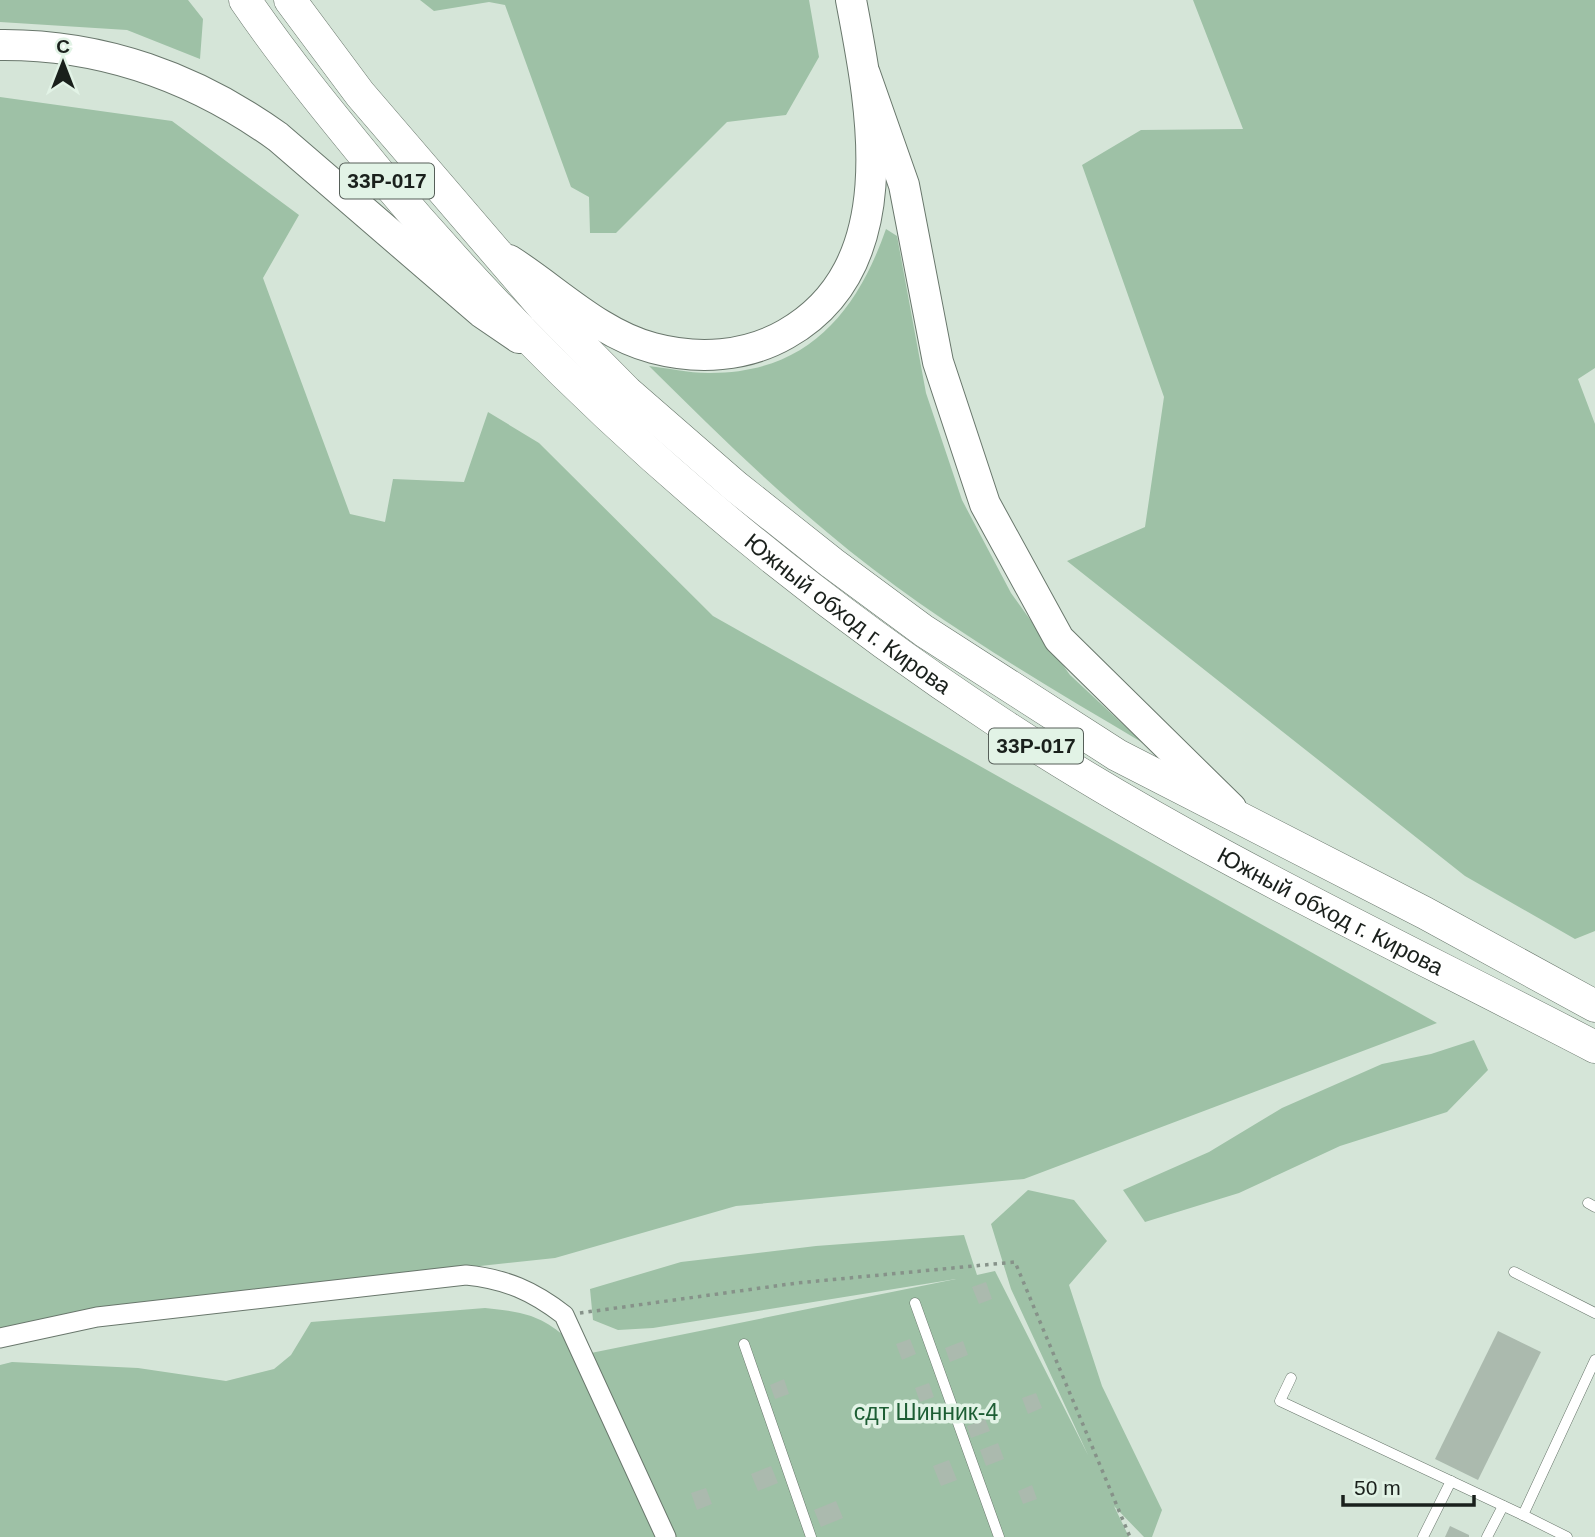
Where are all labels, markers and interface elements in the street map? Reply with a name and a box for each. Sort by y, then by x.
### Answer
north arrow [28,28,98,98]
text: С [56,36,70,57]
road number: 33Р-017 [340,164,434,198]
street label: Южный обход г. Кирова [740,528,956,699]
road number: 33Р-017 [989,728,1083,764]
street label: Южный обход г. Кирова [1213,842,1448,980]
park label: сдт Шинник-4 [854,1399,998,1425]
scale bar [1343,1464,1474,1508]
text: 50 m [1354,1476,1401,1499]

